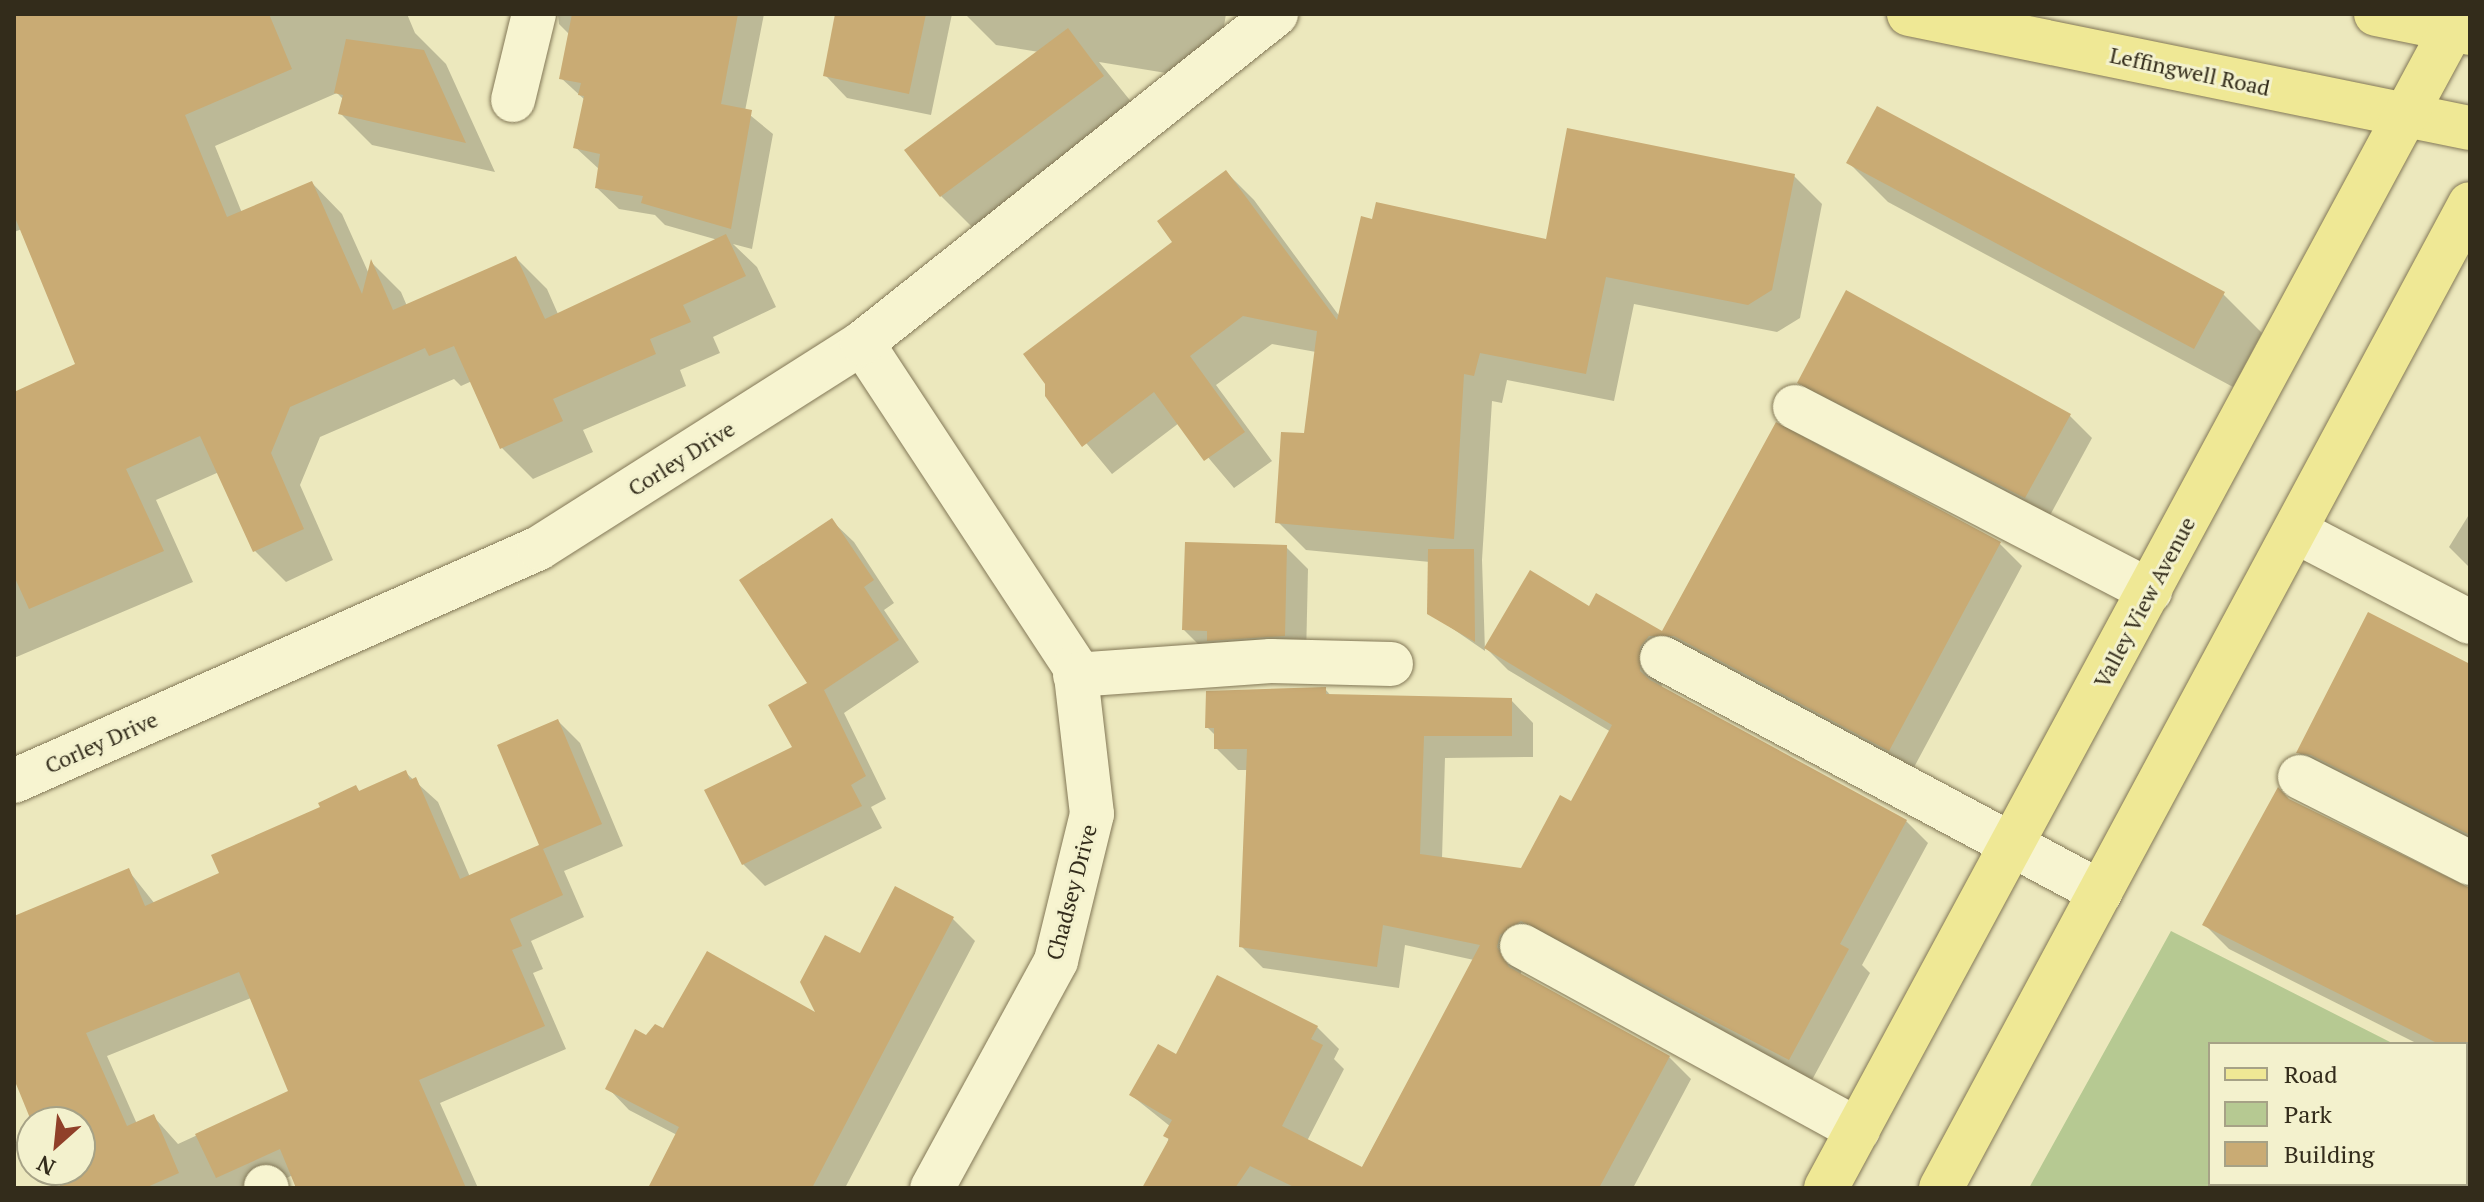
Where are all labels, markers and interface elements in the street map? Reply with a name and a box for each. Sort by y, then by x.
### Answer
street label: Leffingwell Road [2108,41,2272,101]
street label: Corley Drive [623,415,739,501]
street label: Valley View Avenue [2088,512,2200,692]
street label: Corley Drive [41,705,161,779]
street label: Chadsey Drive [1040,821,1102,963]
legend [2208,1042,2468,1186]
text: Road [2284,1058,2338,1090]
text: Park [2284,1098,2332,1130]
north arrow [16,1106,96,1186]
text: Building [2284,1138,2374,1170]
text: N [32,1149,60,1183]

